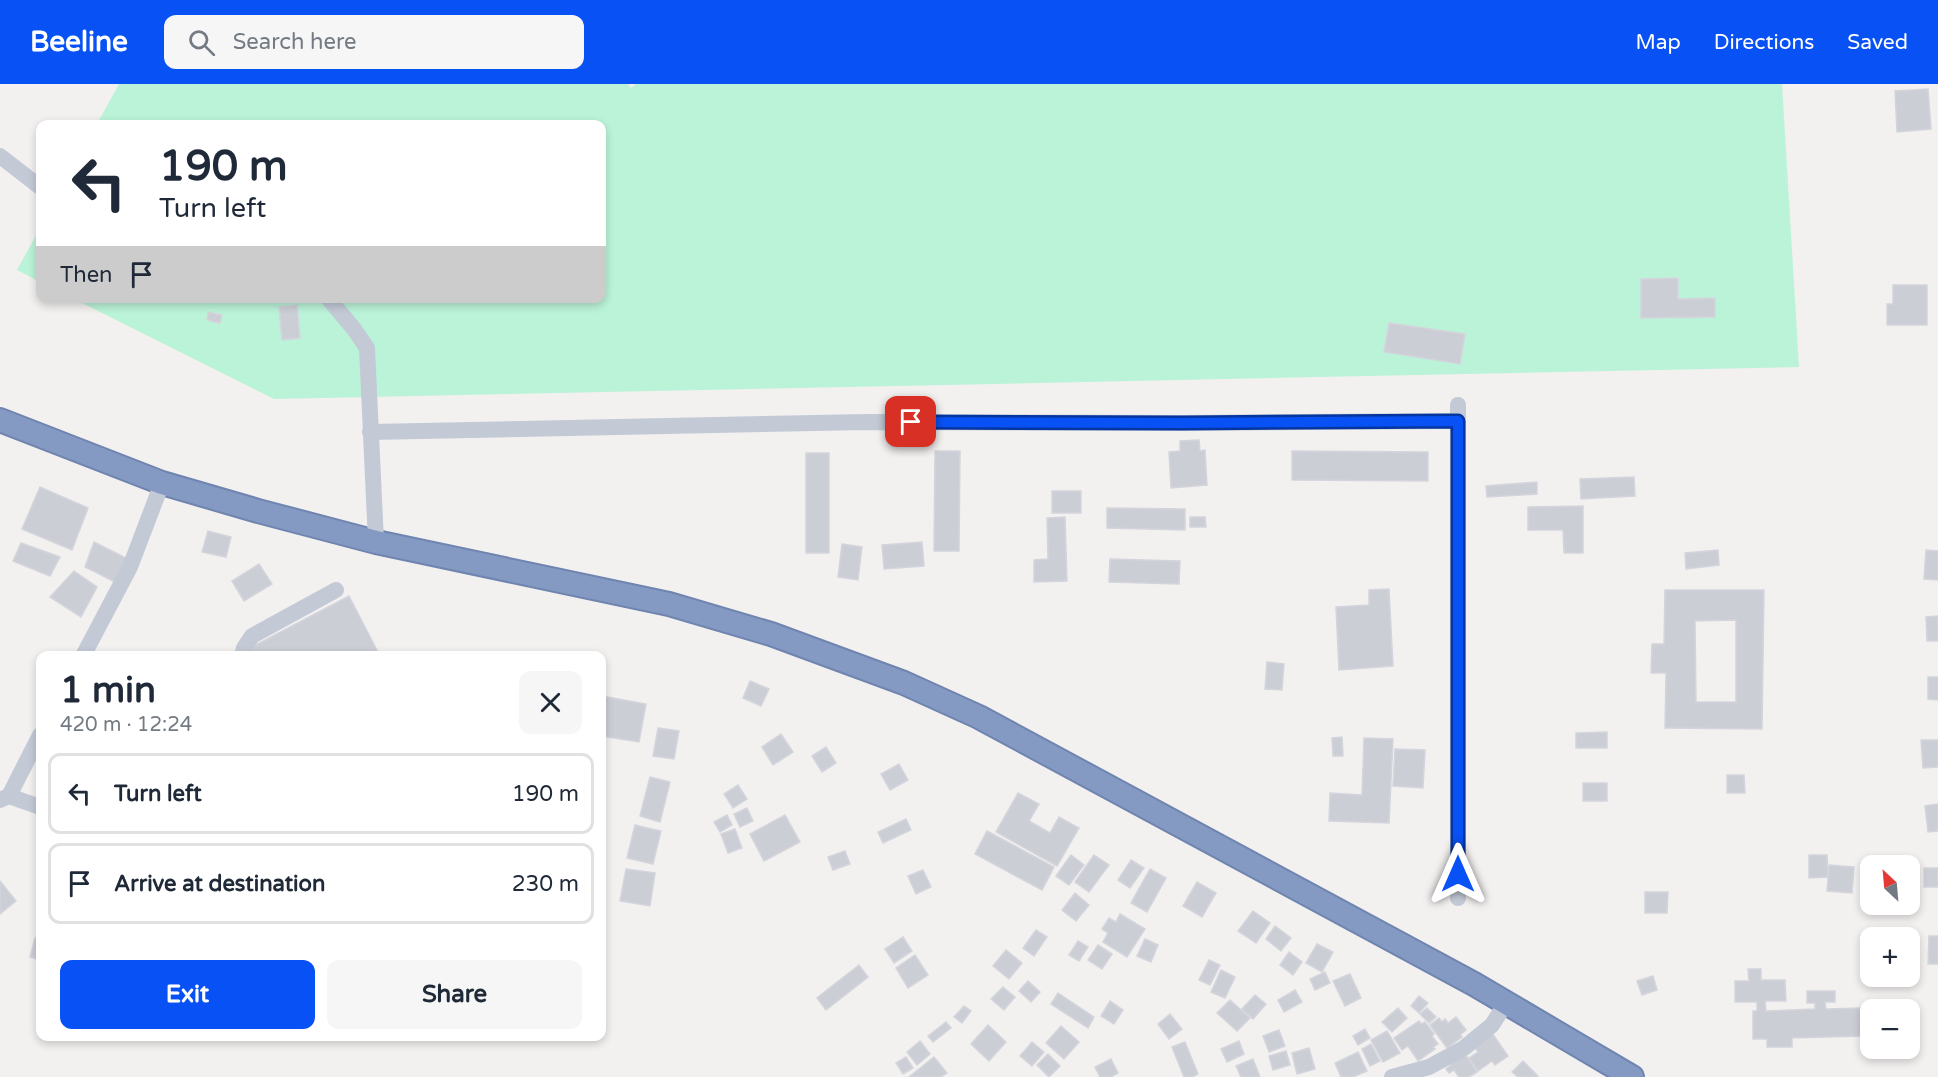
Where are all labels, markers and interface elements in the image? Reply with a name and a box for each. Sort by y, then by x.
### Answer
search box [164,15,584,69]
text: Beeline [30,25,128,59]
icon: search [185,26,218,59]
text: Search here [233,29,357,55]
text: Map [1635,30,1681,55]
text: Directions [1714,30,1814,55]
text: Saved [1847,30,1908,55]
text: 190 m [159,141,288,192]
icon: left [60,144,138,222]
text: Turn left [159,192,266,225]
icon: arrive [125,258,158,291]
text: Then [60,262,113,288]
pin [885,396,936,447]
icon: arrive [894,405,927,438]
text: 1 min [60,669,156,712]
button: close [519,671,582,734]
text: 420 m · 12:24 [60,713,192,737]
icon: left [63,777,96,810]
text: Turn left [114,781,202,807]
text: 190 m [512,781,579,807]
position arrow [1426,842,1490,906]
north arrow [1860,855,1920,915]
map controls [1860,855,1920,1059]
icon: arrive [63,867,96,900]
text: Arrive at destination [114,871,325,897]
text: 230 m [512,871,579,897]
button: + [1860,927,1920,987]
button: Exit [60,960,315,1029]
button: Share [327,960,582,1029]
button: − [1860,999,1920,1059]

